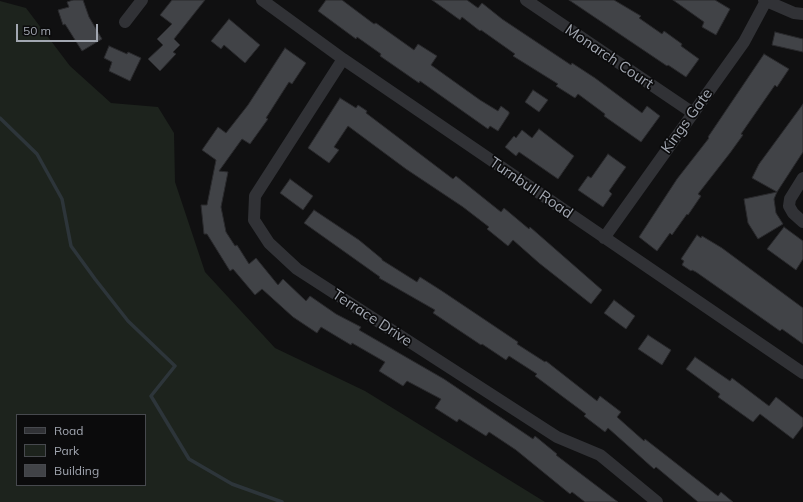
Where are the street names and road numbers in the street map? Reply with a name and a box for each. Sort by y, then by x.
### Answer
street label: Monarch Court [561,21,657,93]
street label: Kings Gate [658,85,716,157]
street label: Turnbull Road [486,154,576,222]
street label: Terrace Drive [329,286,415,350]

